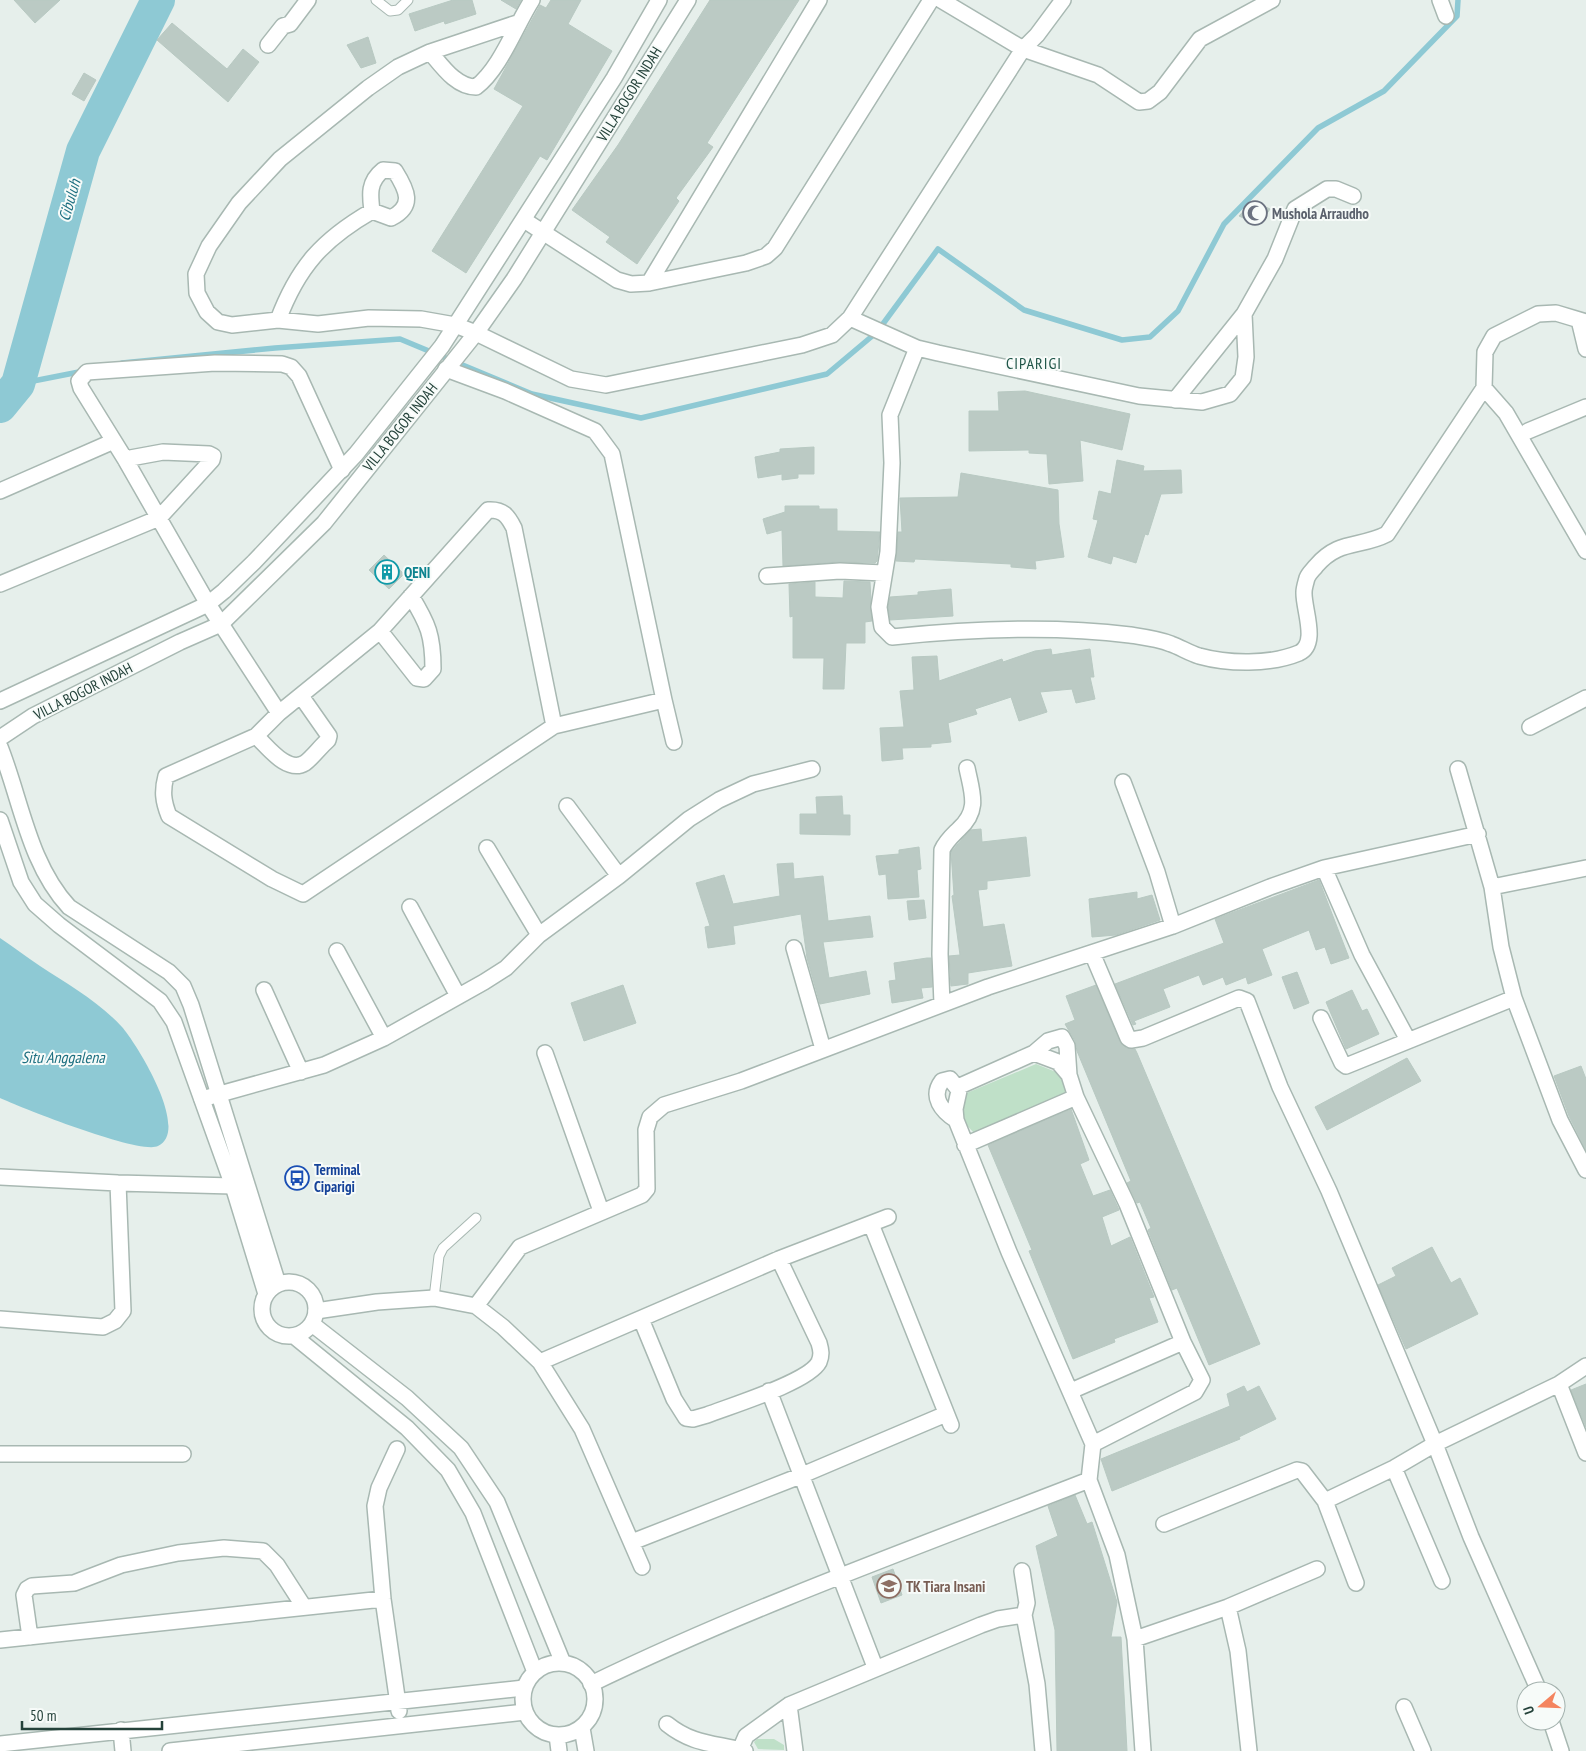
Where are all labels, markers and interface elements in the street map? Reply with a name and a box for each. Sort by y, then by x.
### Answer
street label: VILLA BOGOR INDAH [592,43,666,146]
water label: Cibuluh [54,176,85,223]
mosque icon: Mushola Arraudho [1242,200,1268,226]
place label: Mushola Arraudho [1272,204,1369,223]
district label: CIPARIGI [1006,353,1062,373]
street label: VILLA BOGOR INDAH [358,379,441,476]
building icon: QENI [374,559,400,585]
place label: QENI [404,563,430,582]
street label: VILLA BOGOR INDAH [30,658,136,725]
water label: Situ Anggalena [21,1047,106,1067]
place label: Terminal Ciparigi [314,1160,361,1196]
bus stop icon: Terminal Ciparigi [284,1165,310,1191]
school or university icon: TK Tiara Insani [876,1573,902,1599]
place label: TK Tiara Insani [906,1577,985,1596]
north arrow [1516,1681,1566,1731]
scale bar [22,1698,162,1730]
text: U [1519,1704,1538,1717]
text: 50 m [30,1706,56,1725]

